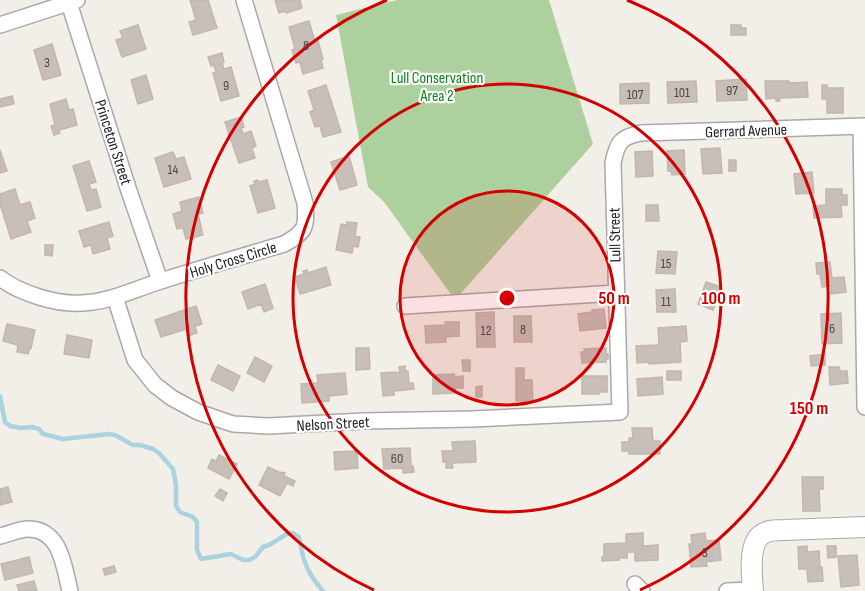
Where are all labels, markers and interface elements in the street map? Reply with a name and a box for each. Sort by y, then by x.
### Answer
house number: 8 [303,37,309,54]
house number: 3 [44,54,50,71]
park label: Lull Conservation Area 2 [391,69,483,106]
house number: 9 [223,77,229,94]
house number: 97 [726,82,738,99]
house number: 101 [674,84,690,101]
house number: 107 [627,86,644,103]
street label: Princeton Street [90,97,135,188]
street label: Gerrard Avenue [705,121,787,142]
house number: 14 [168,161,179,178]
street label: Lull Street [606,207,625,263]
street label: Holy Cross Circle [188,238,279,283]
house number: 15 [661,255,672,272]
centre of rings [497,288,517,308]
text: 50 m [598,288,630,309]
text: 100 m [702,288,741,309]
house number: 11 [661,293,671,310]
house number: 6 [829,320,835,337]
house number: 8 [520,321,526,338]
house number: 12 [481,322,492,339]
text: 150 m [790,398,828,419]
street label: Nelson Street [296,413,370,436]
house number: 60 [391,450,403,467]
house number: 3 [702,544,708,561]

